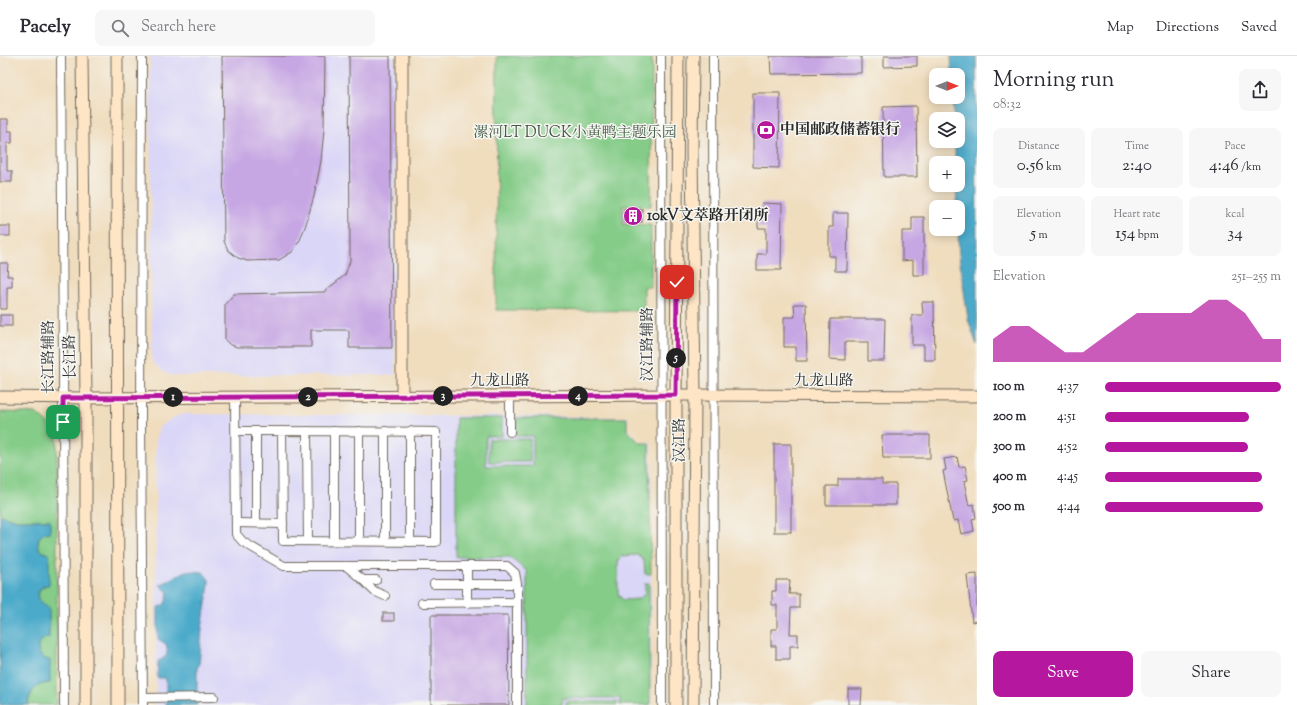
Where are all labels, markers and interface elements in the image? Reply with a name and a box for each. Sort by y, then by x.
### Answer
search box [95,10,375,46]
text: Pacely [20,14,71,41]
icon: search [109,17,131,39]
text: Search here [141,17,216,38]
text: Map [1107,18,1134,38]
text: Directions [1156,18,1219,38]
text: Saved [1241,18,1277,38]
text: Morning run [993,65,1115,97]
north arrow [929,68,965,104]
map controls [929,68,965,236]
button: share [1239,69,1281,111]
text: 08:32 [993,96,1021,114]
button: layers [929,112,965,148]
bank icon: 中国邮政储蓄银行 [755,119,777,141]
place label: 中国邮政储蓄银行 [780,120,900,141]
park label: 漯河LT DUCK小黄鸭主题乐园 [473,123,677,144]
text: Distance [1018,138,1060,154]
text: Time [1125,138,1149,154]
text: Pace [1224,138,1246,154]
text: 0.56 [1017,154,1044,178]
text: 2:40 [1122,154,1152,178]
text: 4:46 [1209,154,1239,178]
button: + [929,156,965,192]
text: km [1044,159,1061,175]
text: /km [1239,159,1261,175]
button: − [929,200,965,236]
building icon: 10kV文萃路开闭所 [622,205,644,227]
place label: 10kV文萃路开闭所 [647,206,769,227]
text: Elevation [1017,206,1061,222]
text: Heart rate [1114,206,1160,222]
text: kcal [1226,206,1244,222]
text: 5 [1030,222,1036,246]
text: 154 [1115,222,1135,246]
text: 34 [1227,222,1243,246]
text: m [1036,227,1048,243]
text: bpm [1135,227,1159,243]
pin [660,265,694,299]
text: Elevation [993,268,1046,286]
text: 251–255 m [1231,268,1281,286]
icon: check [666,271,688,293]
street label: 汉江路辅路 [638,306,659,382]
street label: 长江路辅路 [39,319,60,395]
street label: 长江路 [60,334,82,380]
pin: 5 [666,348,686,368]
text: 5 [674,350,678,366]
street label: 九龙山路 [470,371,530,392]
street label: 九龙山路 [794,371,854,392]
text: 100 m [993,378,1025,396]
text: 4:37 [1057,378,1079,396]
pin: 3 [433,386,453,406]
pin: 4 [568,386,588,406]
pin: 1 [163,387,183,407]
pin: 2 [298,387,318,407]
text: 3 [441,388,445,404]
text: 4 [575,388,581,404]
text: 1 [171,389,175,405]
text: 2 [305,389,311,405]
pin [46,405,80,439]
text: 200 m [993,408,1026,426]
text: 4:51 [1057,408,1076,426]
icon: arrive [52,411,74,433]
street label: 汉江路 [670,417,691,463]
text: 300 m [993,438,1025,456]
text: 4:52 [1057,438,1077,456]
text: 400 m [993,468,1027,486]
text: 4:45 [1057,468,1078,486]
text: 500 m [993,498,1025,516]
text: 4:44 [1057,498,1080,516]
button: Save [993,651,1133,697]
button: Share [1141,651,1281,697]

